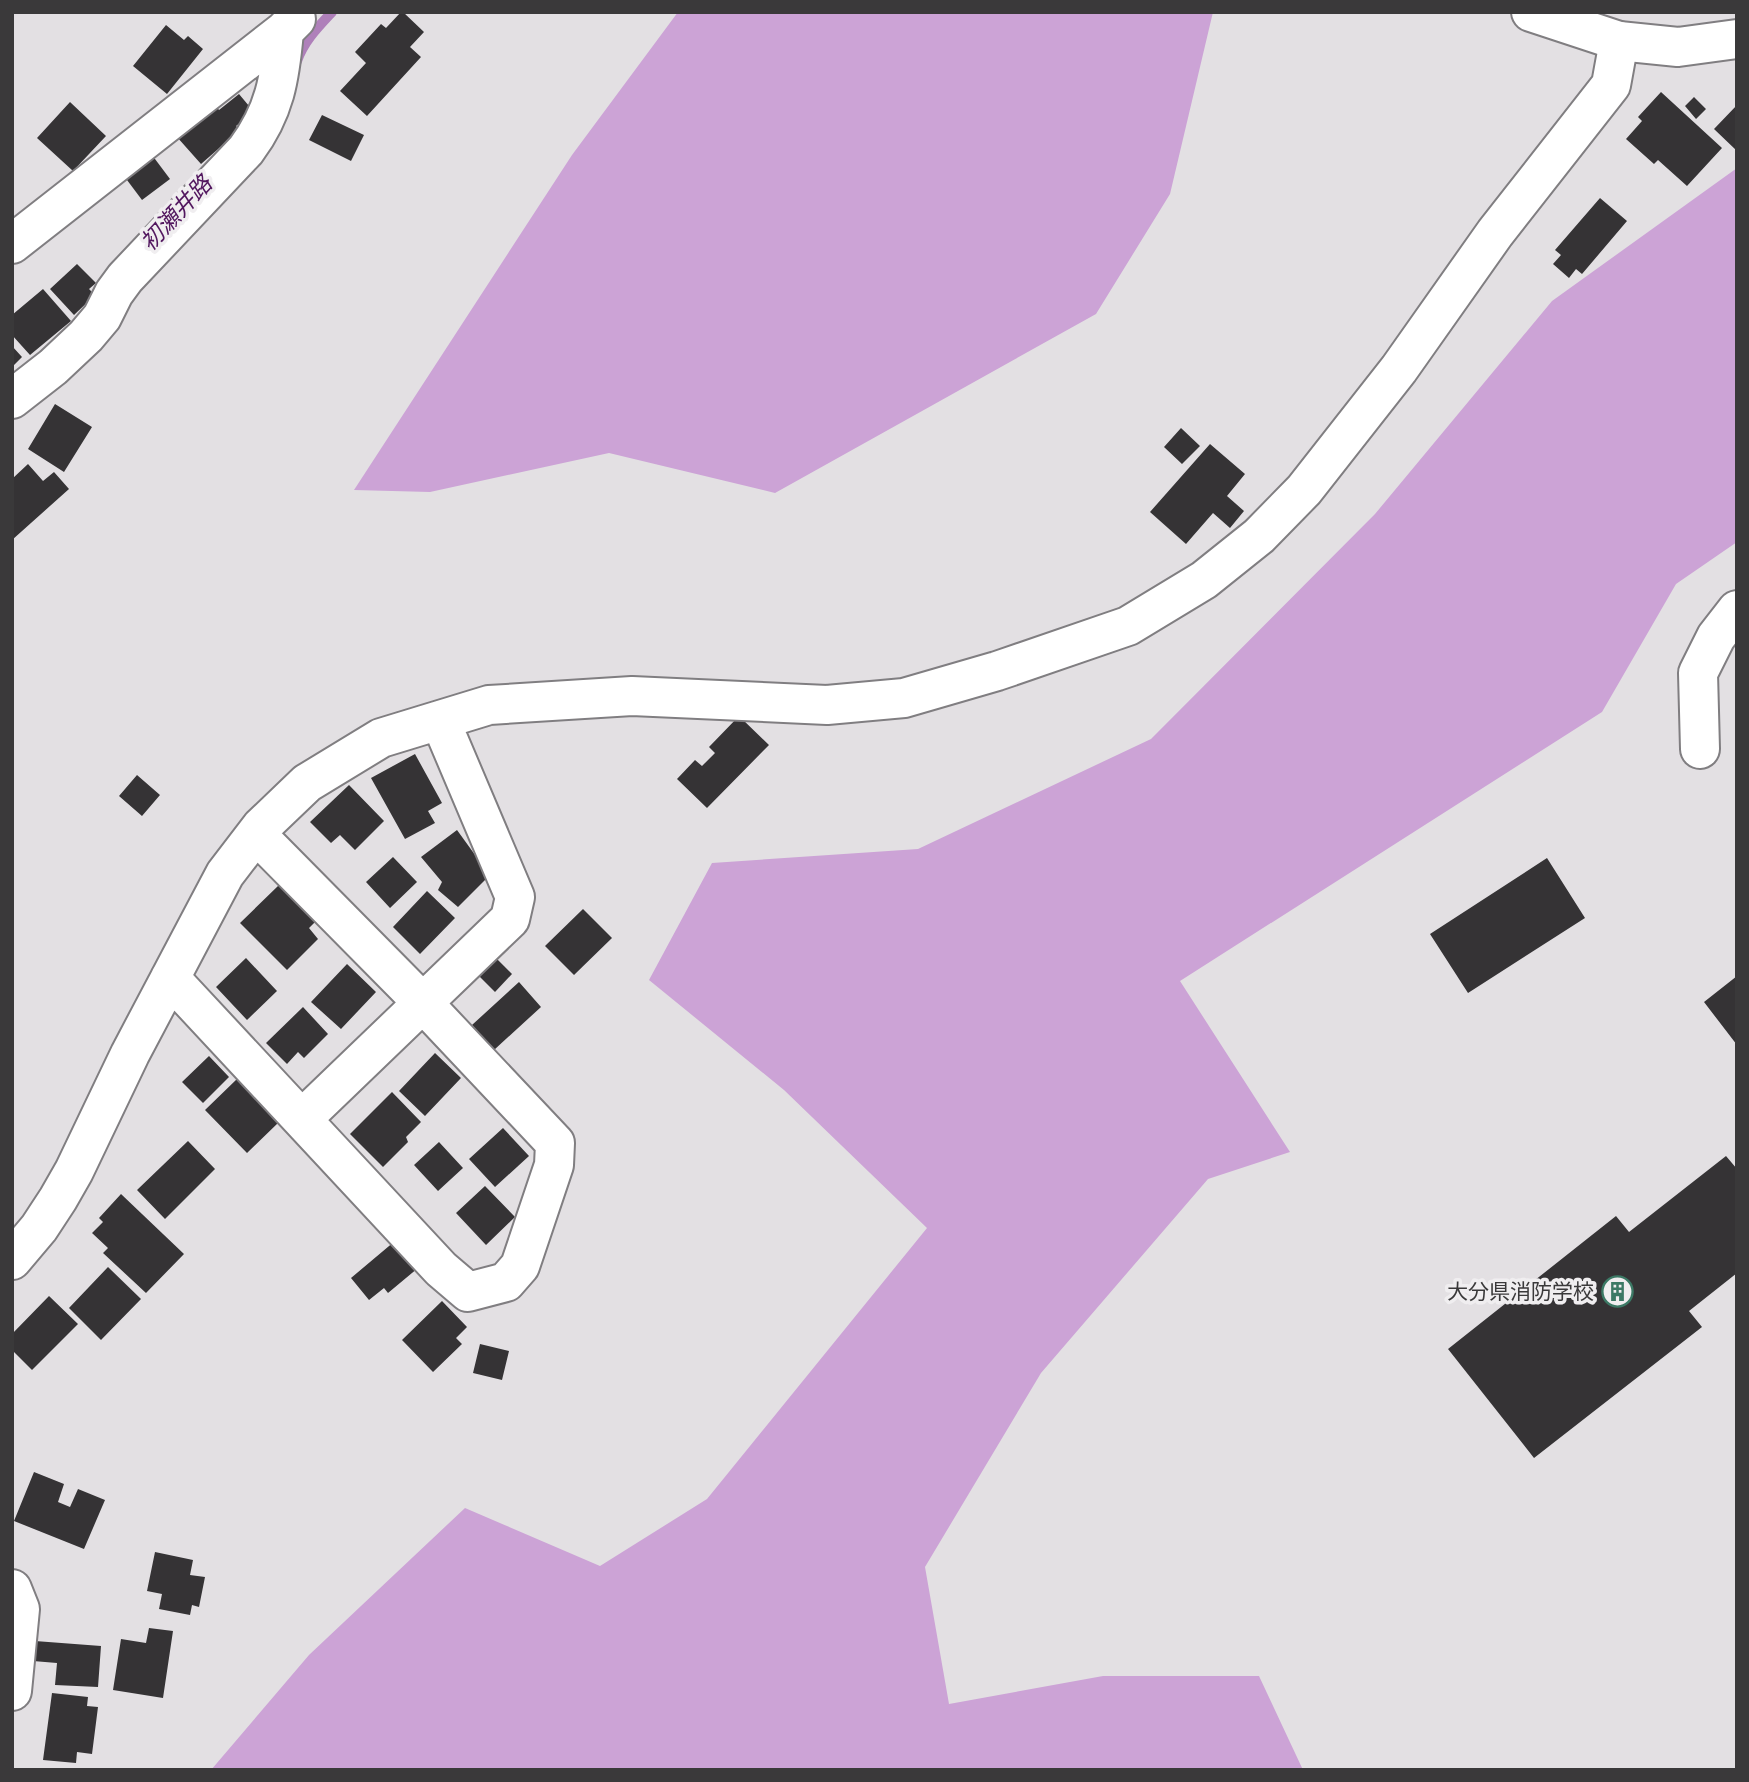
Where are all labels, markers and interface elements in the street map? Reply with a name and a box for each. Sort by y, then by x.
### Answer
water label: 初瀬井路 [135,169,219,256]
building icon: 大分県消防学校 [1600,1275,1634,1309]
place label: 大分県消防学校 [1447,1280,1594,1304]

